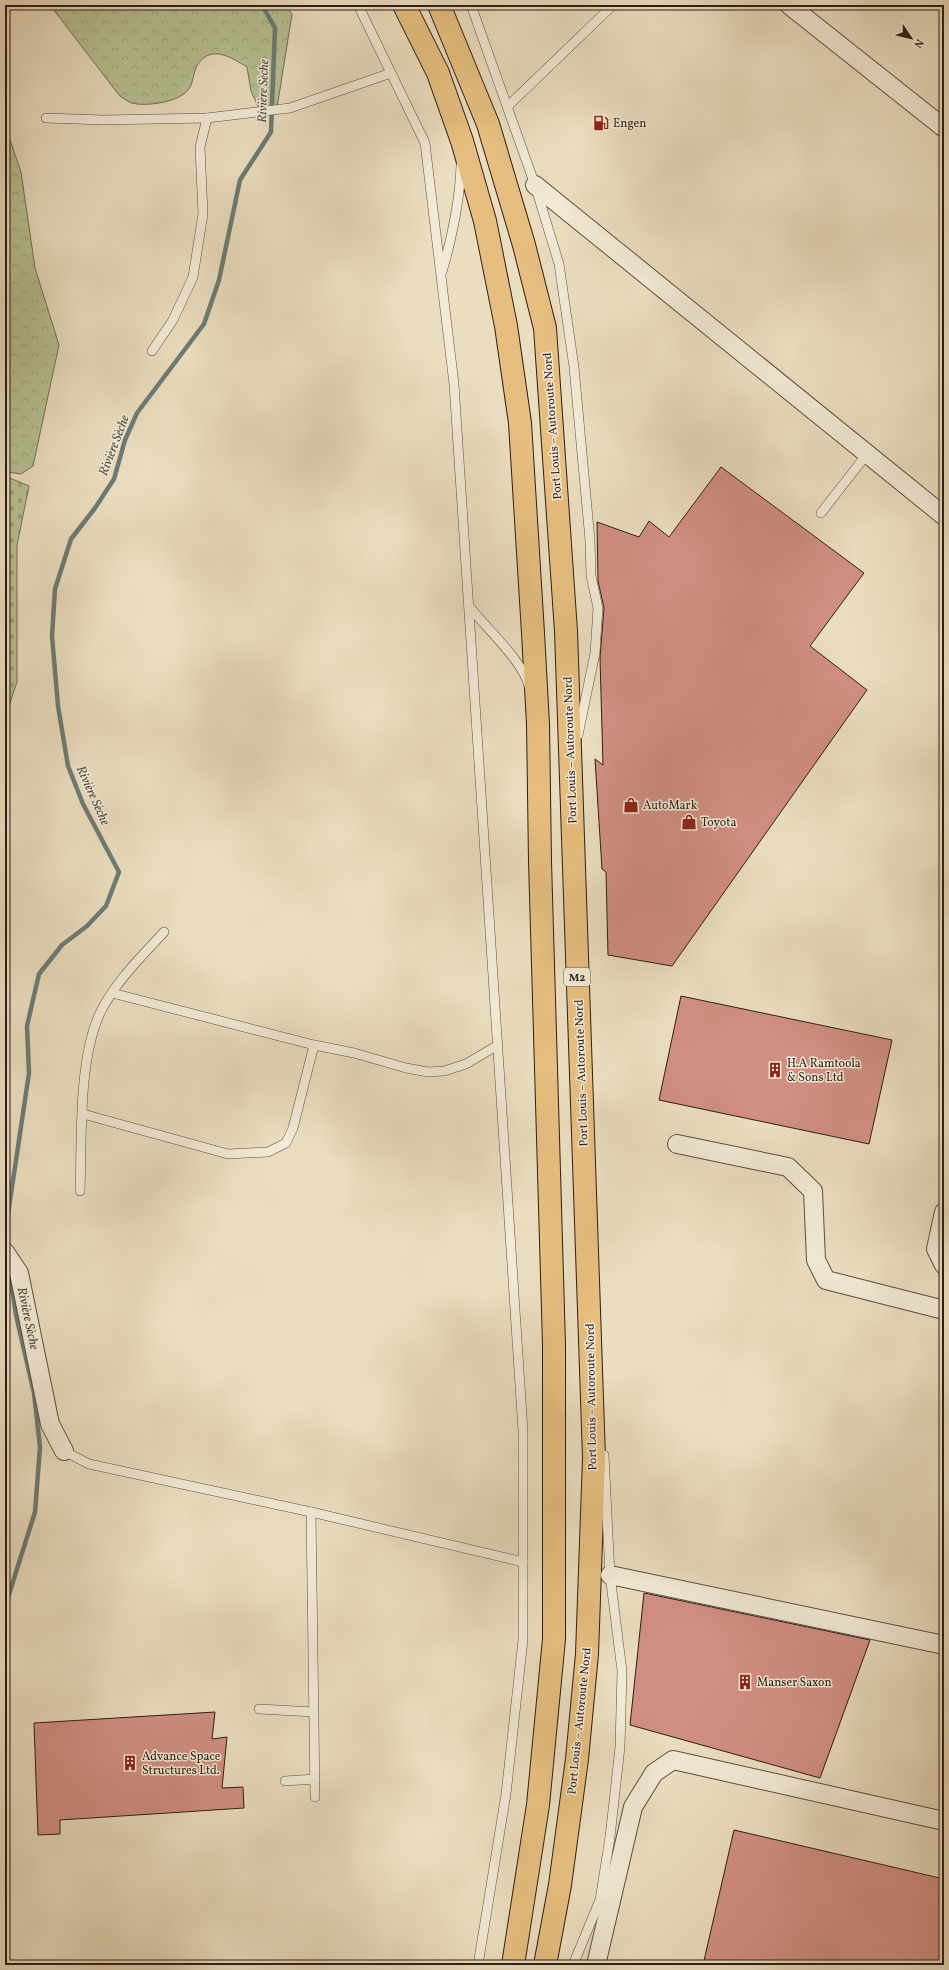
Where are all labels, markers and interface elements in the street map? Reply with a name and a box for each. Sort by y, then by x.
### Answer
north arrow [891,18,931,58]
text: N [910,35,926,50]
water label: Rivière Sèche [254,59,274,123]
fuel station icon: Engen [592,114,610,132]
place label: Engen [613,116,646,132]
street label: Port Louis – Autoroute Nord [540,352,566,500]
water label: Rivière Sèche [95,413,135,479]
street label: Port Louis – Autoroute Nord [560,676,582,824]
water label: Rivière Sèche [71,763,113,829]
shop icon: AutoMark [622,796,640,814]
place label: AutoMark [643,798,698,814]
shop icon: Toyota [680,813,698,831]
place label: Toyota [701,815,736,831]
road number: M2 [564,968,590,986]
street label: Port Louis – Autoroute Nord [571,999,593,1147]
place label: H.A Ramtoola & Sons Ltd [787,1056,861,1086]
building icon: H.A Ramtoola & Sons Ltd [766,1061,784,1079]
water label: Rivière Sèche [12,1285,43,1352]
street label: Port Louis – Autoroute Nord [583,1323,601,1471]
street label: Port Louis – Autoroute Nord [564,1647,596,1795]
building icon: Manser Saxon [736,1673,754,1691]
place label: Manser Saxon [757,1675,832,1691]
place label: Advance Space Structures Ltd. [142,1749,221,1779]
building icon: Advance Space Structures Ltd. [121,1754,139,1772]

